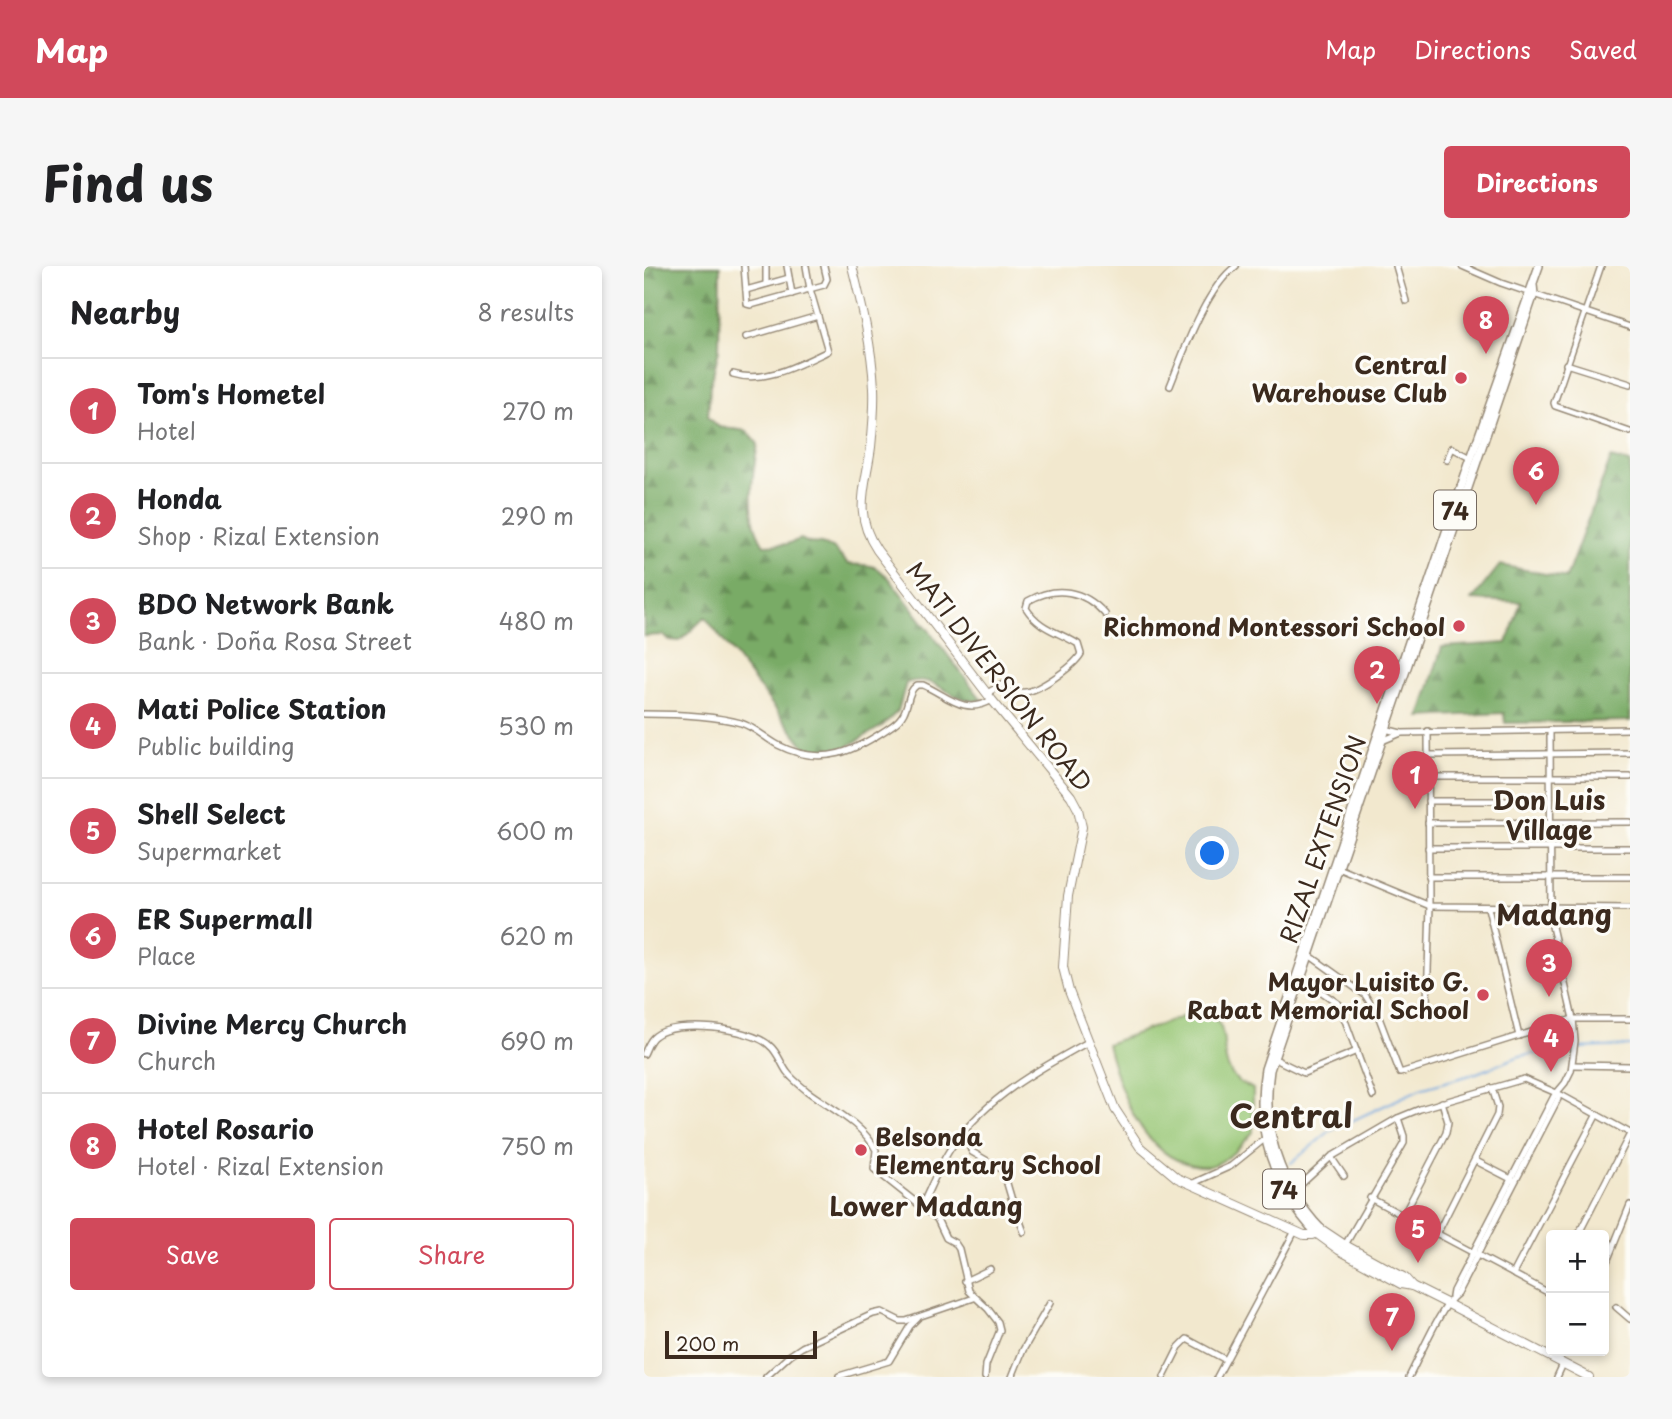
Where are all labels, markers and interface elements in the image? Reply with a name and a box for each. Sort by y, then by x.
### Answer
text: Map [35,24,108,74]
text: Map [1325,31,1376,67]
text: Directions [1414,31,1531,67]
text: Saved [1569,31,1637,67]
text: Find us [42,145,213,219]
button: Directions [1444,146,1630,218]
text: Nearby [70,289,180,334]
text: 8 results [478,294,574,329]
pin: 8 [1463,296,1509,354]
place label: Central Warehouse Club [1252,346,1447,410]
marker: Central Warehouse Club [1453,370,1469,386]
text: Tom's Hometel [137,374,325,413]
text: 1 [88,393,99,428]
text: 270 m [502,393,574,428]
text: Hotel [137,413,196,448]
pin: 6 [1513,447,1559,505]
text: Honda [137,479,222,518]
road number: 74 [1434,490,1476,530]
text: 2 [85,498,101,533]
text: 290 m [501,498,574,533]
text: Shop · Rizal Extension [137,518,380,553]
street label: MATI DIVERSION ROAD [899,553,1101,799]
text: BDO Network Bank [137,584,394,623]
text: 3 [85,603,101,638]
text: 480 m [499,603,574,638]
place label: Richmond Montessori School [1103,608,1445,644]
marker: Richmond Montessori School [1451,618,1467,634]
text: Bank · Doña Rosa Street [137,623,412,658]
pin: 2 [1354,646,1400,704]
text: Mati Police Station [137,689,387,728]
text: 4 [85,708,101,743]
text: 530 m [498,708,574,743]
text: Public building [137,728,294,763]
street label: RIZAL EXTENSION [1269,730,1375,948]
pin: 1 [1392,751,1438,809]
district label: Don Luis Village [1493,780,1605,849]
text: Shell Select [137,794,286,833]
text: 5 [86,813,100,848]
text: 600 m [496,813,574,848]
text: Supermarket [137,833,281,868]
your location [1195,836,1229,870]
district label: Madang [1496,892,1612,935]
text: ER Supermall [137,899,313,938]
text: 6 [85,918,101,953]
text: 620 m [500,918,574,953]
text: Place [137,938,196,973]
pin: 3 [1526,939,1572,997]
place label: Mayor Luisito G. Rabat Memorial School [1187,963,1469,1027]
marker: Mayor Luisito G. Rabat Memorial School [1475,987,1491,1003]
text: Divine Mercy Church [137,1004,407,1043]
pin: 4 [1528,1014,1574,1072]
text: 7 [86,1023,100,1058]
text: 690 m [500,1023,574,1058]
text: Church [137,1043,216,1078]
district label: Central [1229,1091,1353,1139]
text: Hotel Rosario [137,1109,314,1148]
place label: Belsonda Elementary School [875,1118,1101,1182]
text: 8 [86,1128,100,1163]
text: 750 m [501,1128,574,1163]
marker: Belsonda Elementary School [853,1142,869,1158]
text: Hotel · Rizal Extension [137,1148,384,1183]
road number: 74 [1263,1170,1305,1208]
district label: Lower Madang [829,1186,1023,1225]
pin: 5 [1395,1205,1441,1263]
button: Save [70,1218,315,1290]
button: Share [329,1218,574,1290]
map controls [1546,1230,1609,1356]
button: + [1546,1230,1609,1293]
pin: 7 [1369,1293,1415,1351]
button: − [1546,1293,1609,1356]
scale bar [665,1328,817,1360]
text: 200 m [676,1329,739,1357]

